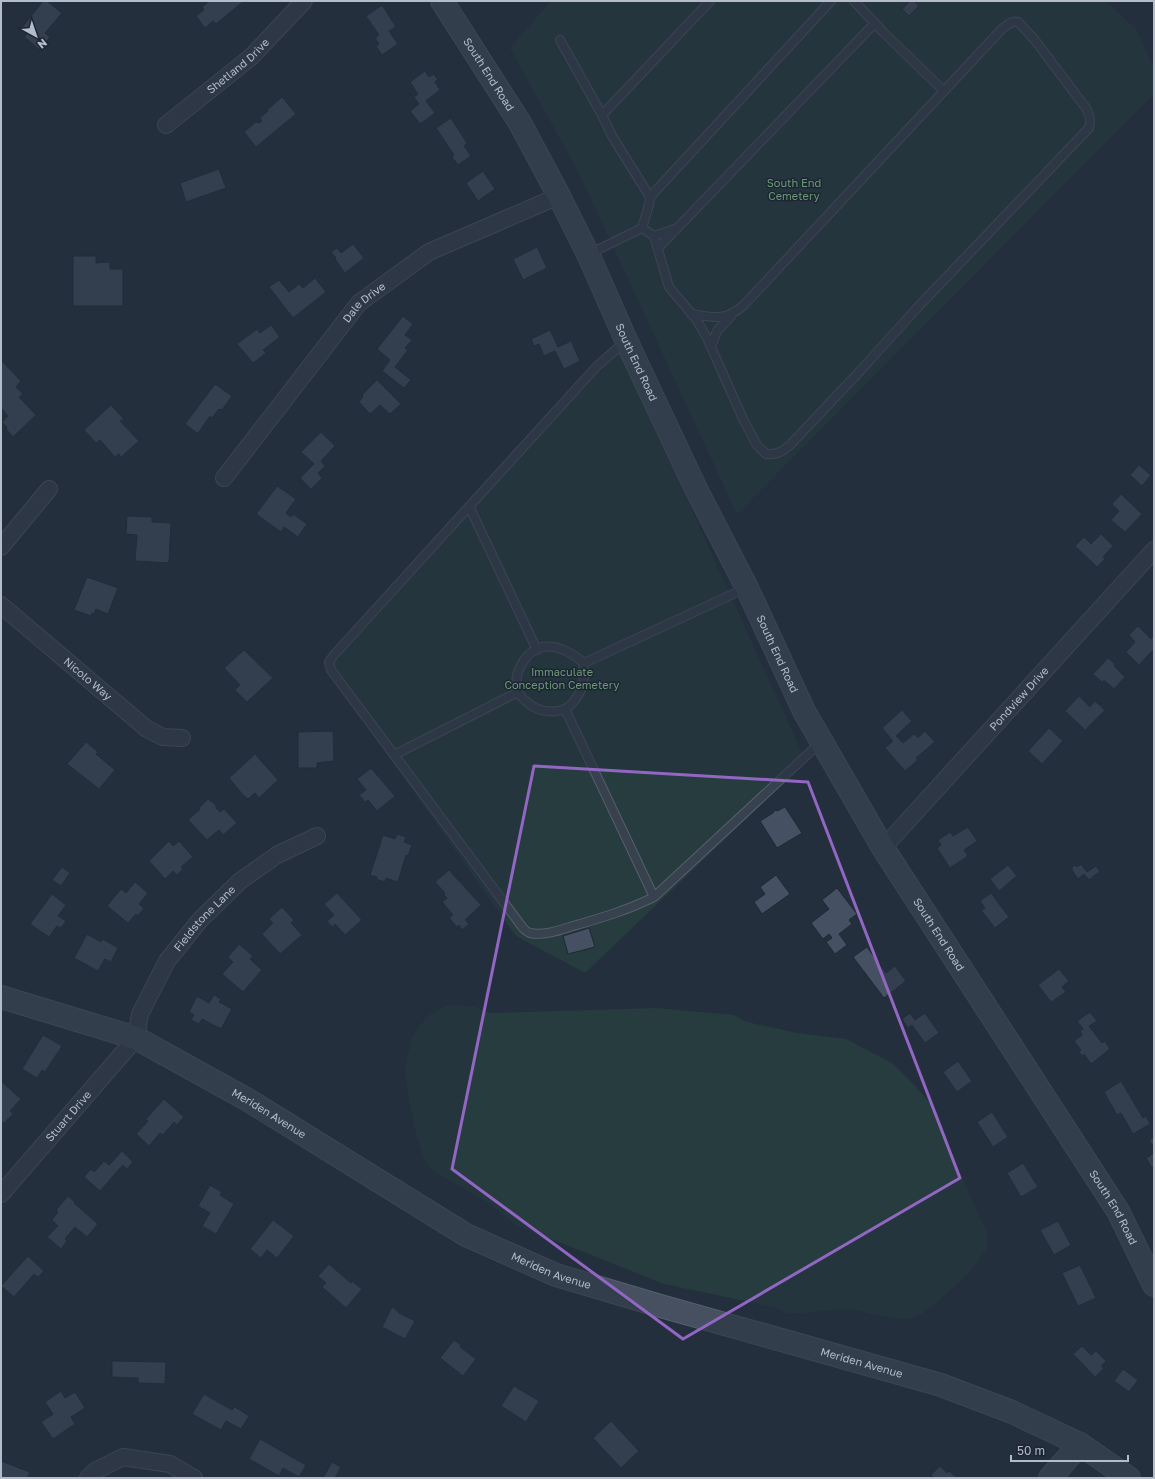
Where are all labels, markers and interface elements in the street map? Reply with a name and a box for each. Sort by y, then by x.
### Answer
north arrow [16,16,56,56]
street label: Shetland Drive [204,35,271,96]
street label: South End Road [461,35,517,113]
text: N [35,36,50,52]
park label: South End Cemetery [767,176,821,202]
street label: Dale Drive [339,279,387,325]
street label: South End Road [613,321,661,403]
street label: South End Road [754,613,802,695]
street label: Nicolo Way [62,654,115,702]
street label: Pondview Drive [986,664,1051,733]
park label: Immaculate Conception Cemetery [505,665,619,691]
street label: Fieldstone Lane [171,882,238,953]
street label: South End Road [911,895,968,973]
street label: Meriden Avenue [230,1085,309,1140]
street label: Stuart Drive [42,1088,94,1144]
street label: South End Road [1087,1167,1140,1246]
street label: Meriden Avenue [509,1249,593,1291]
street label: Meriden Avenue [819,1344,904,1380]
scale bar [1011,1437,1128,1463]
text: 50 m [1017,1443,1045,1458]

